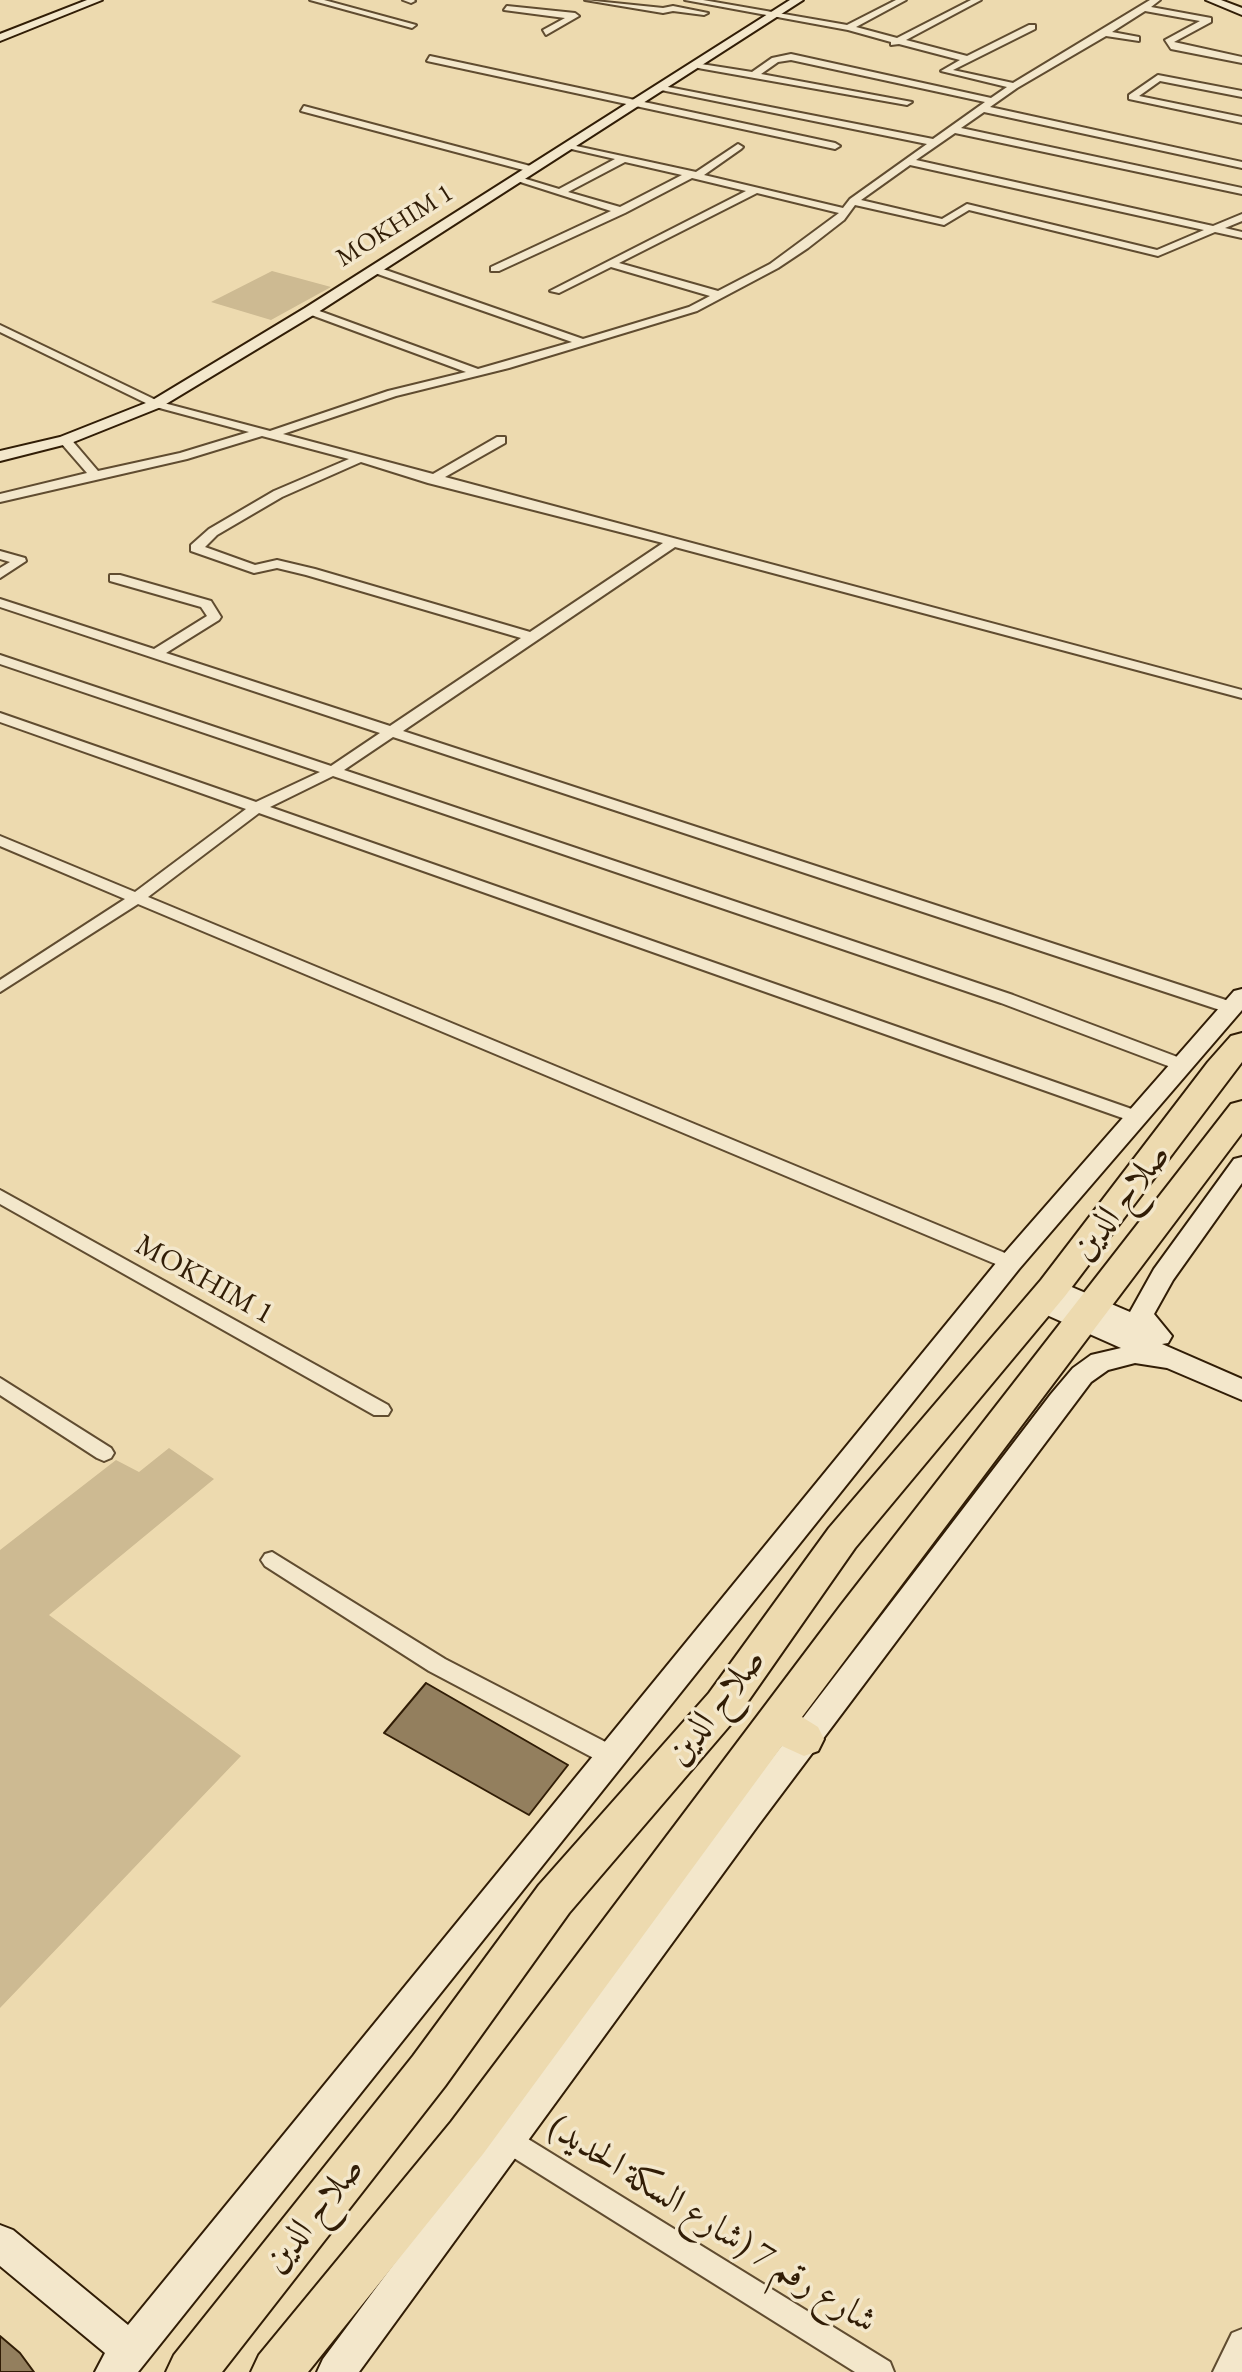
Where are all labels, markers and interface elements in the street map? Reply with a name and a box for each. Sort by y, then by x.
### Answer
street label: MOKHIM 1 [331,178,459,274]
street label: صلاح الدين [1062,1135,1180,1269]
street label: MOKHIM 1 [129,1227,279,1333]
street label: صلاح الدين [657,1640,775,1774]
street label: شارع رقم 7 (شارع السكة الحديد) [540,2106,884,2344]
street label: صلاح الدين [254,2148,374,2282]

